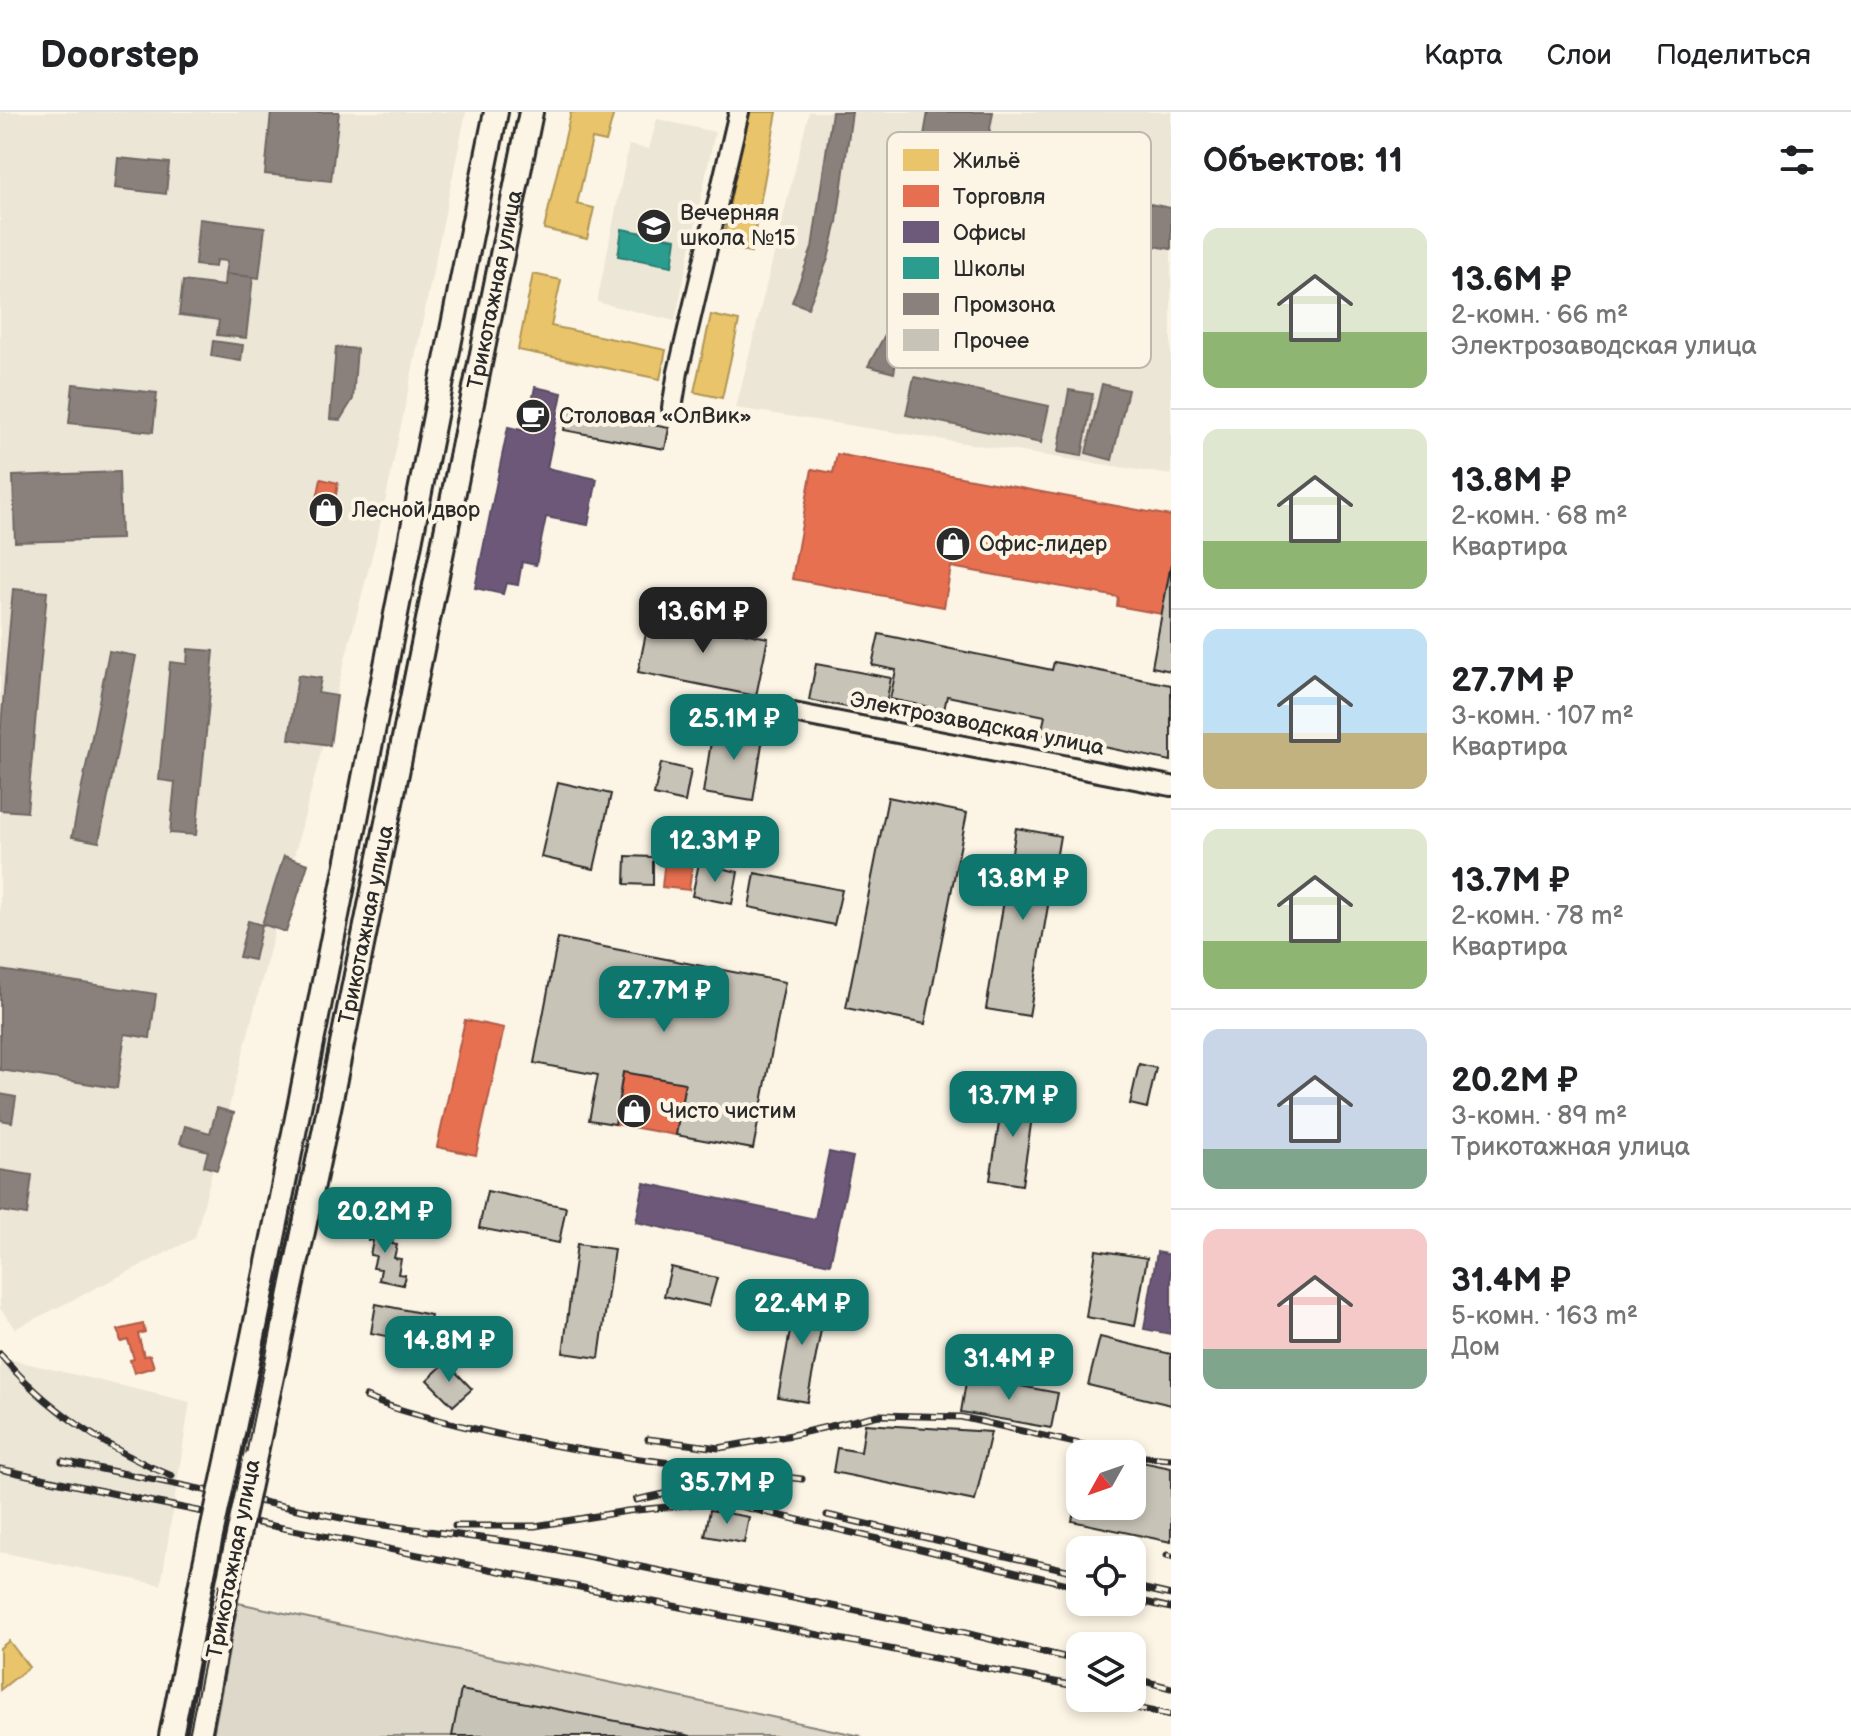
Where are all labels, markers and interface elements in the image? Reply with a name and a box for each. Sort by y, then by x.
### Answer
text: Doorstep [40,33,199,78]
text: Карта [1424,39,1503,72]
text: Слои [1547,39,1612,72]
text: Поделиться [1656,39,1811,72]
legend [887,132,1151,368]
icon: filters [1775,138,1819,182]
text: Объектов: 11 [1203,140,1403,181]
text: Жильё [953,148,1020,175]
text: Торговля [953,184,1045,211]
street label: Трикотажная улица [462,188,528,391]
place label: Вечерняя школа №15 [680,200,796,252]
school or university icon: Вечерняя школа №15 [635,207,673,245]
text: Офисы [953,220,1026,247]
text: Школы [953,256,1025,283]
text: 13.6M ₽ [1451,259,1572,300]
icon: home [1267,260,1363,356]
text: Промзона [953,292,1055,319]
text: 2-комн. · 66 m² [1451,300,1628,331]
text: Прочее [953,328,1029,355]
text: Электрозаводская улица [1451,331,1757,362]
cafe icon: Столовая «ОлВик» [514,397,552,435]
place label: Столовая «ОлВик» [559,403,752,430]
text: 13.8M ₽ [1451,460,1571,501]
icon: home [1267,461,1363,557]
shop icon: Лесной двор [307,491,345,529]
place label: Лесной двор [351,497,481,524]
text: 2-комн. · 68 m² [1451,501,1628,532]
shop icon: Офис-лидер [934,525,972,563]
place label: Офис-лидер [979,531,1108,558]
text: Квартира [1451,532,1568,563]
pin: 13.6M ₽ [629,587,777,655]
text: 13.6M ₽ [657,597,749,628]
text: 27.7M ₽ [1451,660,1574,701]
icon: home [1267,661,1363,757]
street label: Электрозаводская улица [847,686,1107,762]
pin: 25.1M ₽ [660,694,808,762]
text: 3-комн. · 107 m² [1451,701,1634,732]
text: 25.1M ₽ [688,704,780,735]
text: Квартира [1451,732,1568,763]
pin: 12.3M ₽ [641,816,789,884]
street label: Трикотажная улица [333,823,400,1027]
text: 12.3M ₽ [669,826,761,857]
pin: 13.8M ₽ [949,854,1097,922]
text: 13.7M ₽ [1451,860,1570,901]
icon: home [1267,861,1363,957]
text: 13.8M ₽ [977,864,1069,895]
text: 2-комн. · 78 m² [1451,901,1624,932]
text: Квартира [1451,932,1568,963]
pin: 27.7M ₽ [590,966,738,1034]
text: 27.7M ₽ [617,976,711,1007]
text: 20.2M ₽ [1451,1060,1578,1101]
icon: home [1267,1061,1363,1157]
pin: 13.7M ₽ [939,1071,1087,1139]
text: 13.7M ₽ [968,1081,1058,1112]
shop icon: Чисто чистим [615,1092,653,1130]
place label: Чисто чистим [660,1098,796,1125]
text: 3-комн. · 89 m² [1451,1101,1627,1132]
text: Трикотажная улица [1451,1132,1690,1163]
pin: 20.2M ₽ [311,1187,459,1255]
text: 20.2M ₽ [336,1197,434,1228]
text: 31.4M ₽ [1451,1260,1571,1301]
icon: home [1267,1261,1363,1357]
pin: 22.4M ₽ [728,1279,876,1347]
text: 22.4M ₽ [754,1289,850,1320]
text: 5-комн. · 163 m² [1451,1301,1638,1332]
pin: 14.8M ₽ [375,1316,523,1384]
text: 14.8M ₽ [403,1326,495,1357]
text: Дом [1451,1332,1500,1363]
pin: 31.4M ₽ [935,1334,1083,1402]
text: 31.4M ₽ [963,1344,1055,1375]
north arrow [1066,1440,1146,1520]
map controls [1066,1440,1146,1712]
street label: Трикотажная улица [201,1457,267,1661]
pin: 35.7M ₽ [653,1458,801,1526]
text: 35.7M ₽ [680,1468,774,1499]
button: locate [1066,1536,1146,1616]
button: layers [1066,1632,1146,1712]

